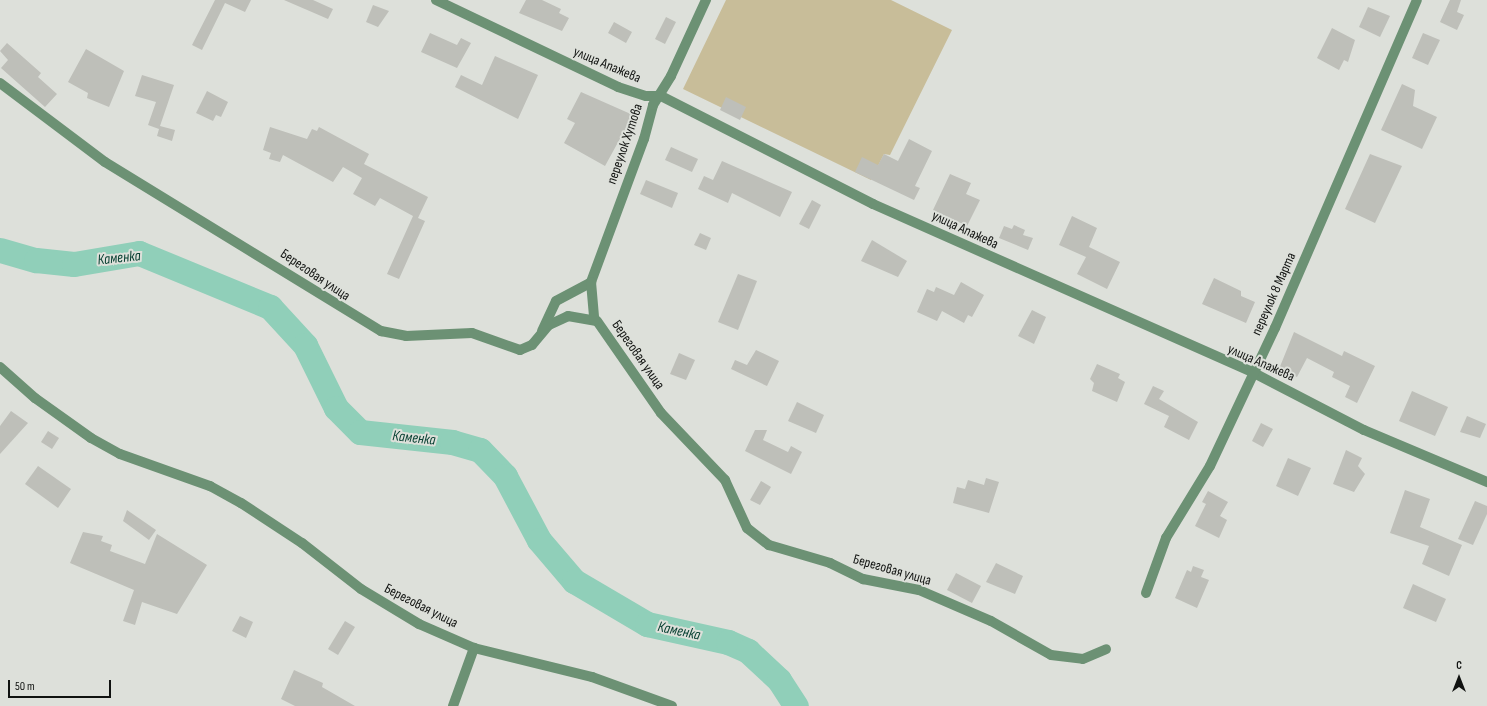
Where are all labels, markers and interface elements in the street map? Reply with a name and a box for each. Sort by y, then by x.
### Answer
street label: улица Апажева [571,43,643,87]
street label: переулок Хутова [603,102,647,186]
street label: улица Апажева [929,207,1001,253]
street label: Береговая улица [277,246,353,304]
water label: Каменка [97,247,141,269]
street label: переулок 8 Марта [1248,250,1300,338]
street label: Береговая улица [608,317,668,393]
street label: улица Апажева [1225,341,1297,385]
water label: Каменка [392,427,436,449]
street label: Береговая улица [851,551,933,589]
street label: Береговая улица [381,580,461,632]
water label: Каменка [656,618,702,644]
north arrow [1439,658,1479,698]
text: С [1456,659,1462,672]
scale bar [10,672,113,698]
text: 50 m [15,679,35,694]

